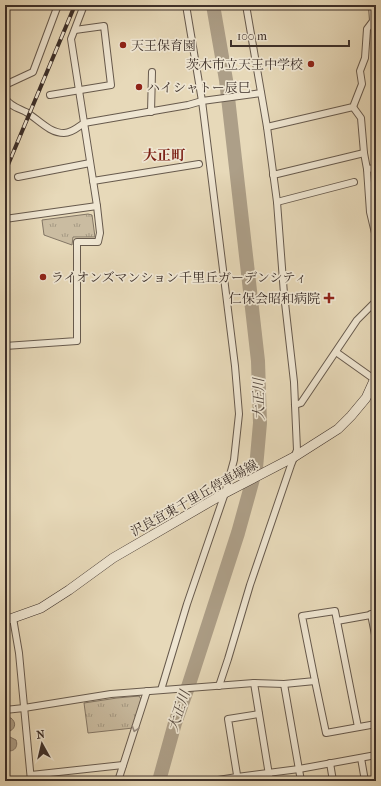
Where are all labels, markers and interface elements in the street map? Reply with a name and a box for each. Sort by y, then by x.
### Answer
scale bar [231,22,349,48]
text: 100 m [237,29,267,43]
place label: 天王保育園 [131,38,196,53]
marker: 天王保育園 [118,40,128,50]
place label: 茨木市立天王中学校 [186,57,303,72]
marker: 茨木市立天王中学校 [306,59,316,69]
place label: ハイシャトー辰巳 [147,80,251,95]
marker: ハイシャトー辰巳 [134,82,144,92]
district label: 大正町 [143,147,186,164]
place label: ライオンズマンション千里丘ガーデンシティ [51,270,307,285]
marker: ライオンズマンション千里丘ガーデンシティ [38,272,48,282]
place label: 仁保会昭和病院 [229,291,320,306]
marker: 仁保会昭和病院 [323,292,335,304]
water label: 大正川 [250,376,268,420]
street label: 沢良宜東千里丘停車場線 [128,457,260,539]
water label: 大正川 [164,686,194,734]
north arrow [22,724,62,764]
one-way arrow [131,725,140,732]
text: N [36,727,46,742]

